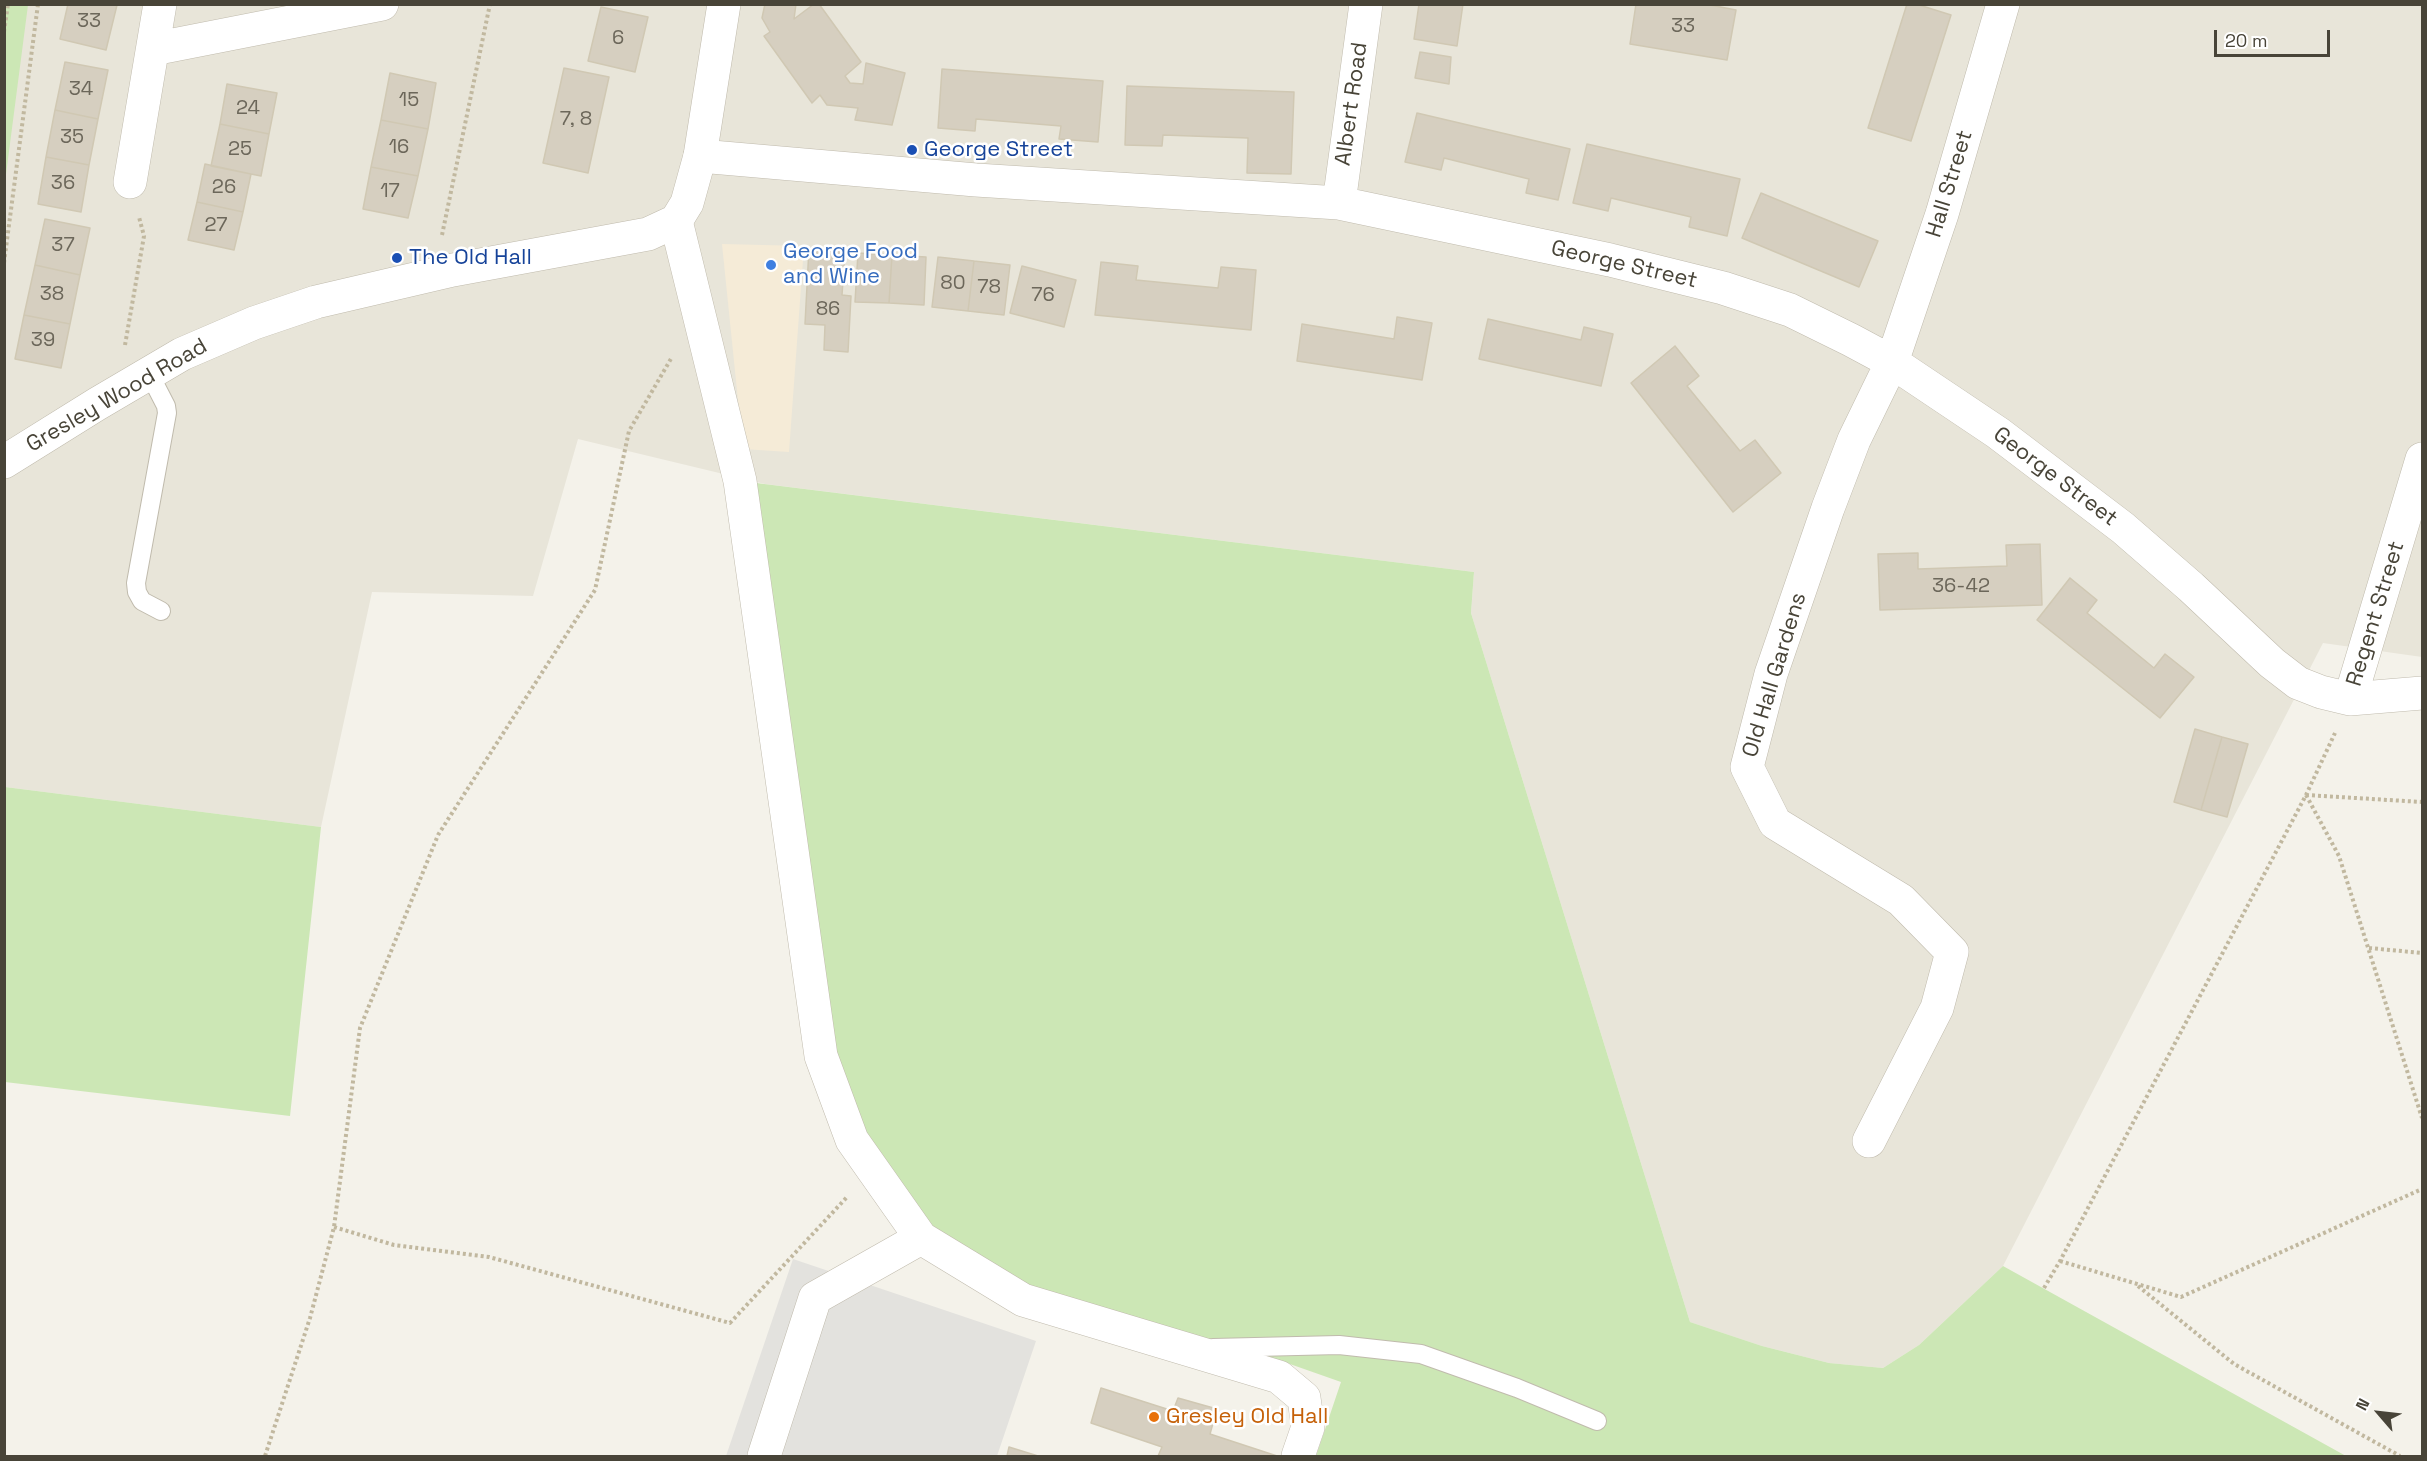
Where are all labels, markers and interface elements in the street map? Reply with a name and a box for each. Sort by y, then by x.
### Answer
house number: 33 [77,10,101,34]
house number: 33 [1671,15,1695,39]
scale bar [2217,18,2332,56]
house number: 6 [612,27,624,51]
text: 20 m [2225,29,2268,52]
street label: Albert Road [1330,41,1374,167]
house number: 34 [69,78,93,102]
house number: 15 [399,89,419,113]
house number: 24 [236,97,260,121]
house number: 7, 8 [560,108,592,132]
house number: 35 [60,126,84,150]
street label: Hall Street [1921,127,1979,241]
house number: 16 [389,136,409,160]
place label: George Street [924,137,1073,163]
house number: 25 [228,138,252,162]
marker: George Street [905,143,919,157]
house number: 36 [51,172,75,196]
house number: 26 [212,176,236,200]
house number: 17 [380,180,400,204]
house number: 27 [204,214,228,238]
house number: 37 [51,234,75,258]
street label: George Street [1548,235,1700,295]
place label: George Food and Wine [783,239,918,290]
place label: The Old Hall [409,245,532,271]
marker: The Old Hall [390,251,404,265]
marker: George Food and Wine [764,258,778,272]
house number: 80 [940,272,966,296]
house number: 78 [977,276,1001,300]
house number: 38 [40,283,64,307]
house number: 76 [1031,284,1055,308]
house number: 86 [816,298,840,322]
house number: 39 [31,329,55,353]
street label: Gresley Wood Road [22,333,212,459]
street label: George Street [1988,422,2122,532]
street label: Regent Street [2341,538,2411,690]
house number: 36-42 [1932,575,1990,599]
street label: Old Hall Gardens [1737,589,1813,761]
north arrow [2349,1383,2409,1443]
text: N [2351,1395,2374,1414]
place label: Gresley Old Hall [1166,1404,1328,1430]
marker: Gresley Old Hall [1147,1410,1161,1424]

